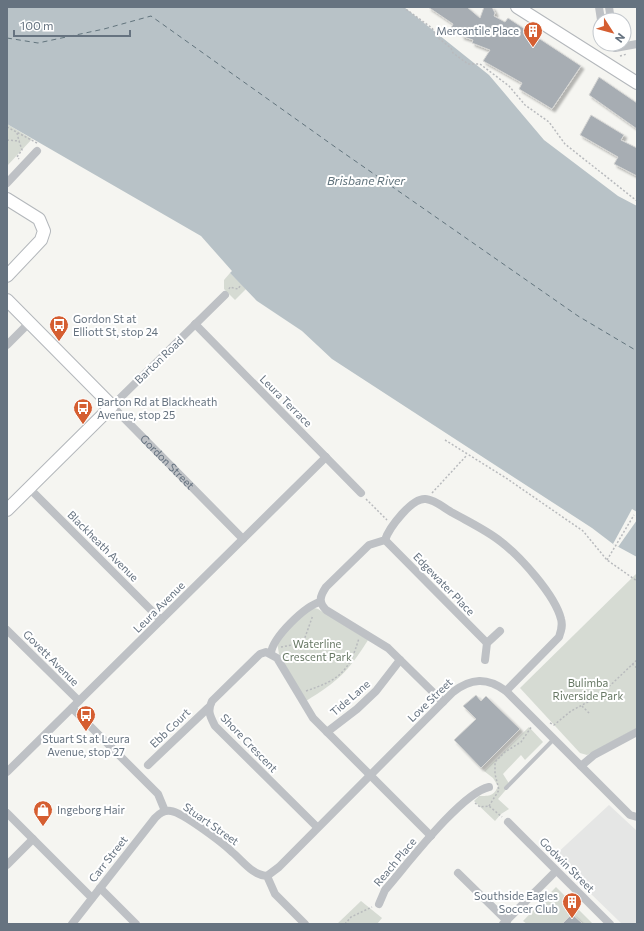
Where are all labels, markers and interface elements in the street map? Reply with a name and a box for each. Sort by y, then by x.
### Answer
scale bar [14,12,130,38]
north arrow [592,12,632,52]
text: 100 m [20,18,54,32]
building icon: Mercantile Place [522,20,544,48]
place label: Mercantile Place [436,24,519,37]
text: N [613,31,628,45]
water label: Brisbane River [327,173,406,187]
place label: Gordon St at Elliott St, stop 24 [73,312,159,338]
bus stop icon: Gordon St at Elliott St, stop 24 [48,314,70,342]
street label: Barton Road [132,333,186,386]
street label: Leura Terrace [258,372,315,429]
place label: Barton Rd at Blackheath Avenue, stop 25 [97,395,217,421]
bus stop icon: Barton Rd at Blackheath Avenue, stop 25 [72,397,94,425]
street label: Gordon Street [138,432,198,492]
street label: Blackheath Avenue [65,508,141,584]
street label: Edgewater Place [411,550,478,618]
street label: Leura Avenue [130,578,187,635]
street label: Govett Avenue [21,627,82,688]
park label: Waterline Crescent Park [282,637,352,663]
street label: Love Street [405,675,455,724]
park label: Bulimba Riverside Park [553,676,623,702]
street label: Tide Lane [327,677,372,718]
bus stop icon: Stuart St at Leura Avenue, stop 27 [75,704,97,732]
street label: Ebb Court [147,705,193,750]
street label: Shore Crescent [218,711,281,775]
place label: Stuart St at Leura Avenue, stop 27 [42,732,130,758]
shop icon: Ingeborg Hair [32,799,54,827]
street label: Stuart Street [181,800,242,848]
place label: Ingeborg Hair [57,803,125,816]
street label: Carr Street [85,833,130,884]
street label: Reach Place [371,835,419,888]
street label: Godwin Street [537,835,598,895]
place label: Southside Eagles Soccer Club [474,889,558,915]
building icon: Southside Eagles Soccer Club [561,891,583,919]

